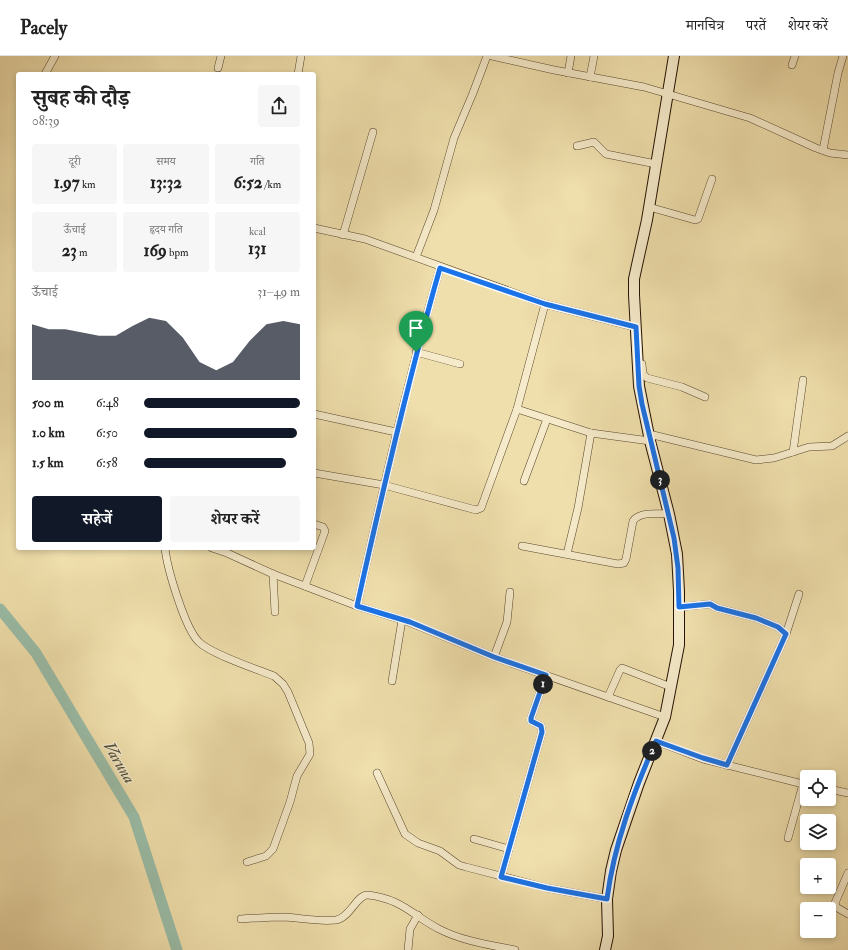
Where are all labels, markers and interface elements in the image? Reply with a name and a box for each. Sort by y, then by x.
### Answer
text: Pacely [20,16,67,40]
text: मानचित्र [686,17,724,34]
text: परतें [746,17,766,34]
text: शेयर करें [788,17,828,34]
text: सुबह की दौड़ [32,84,130,112]
button: share [258,85,300,127]
text: 08:39 [32,113,60,129]
text: दूरी [69,155,81,168]
text: समय [156,155,176,168]
text: गति [250,155,265,168]
text: 1.97 [54,172,80,193]
text: 13:32 [150,172,182,193]
text: 6:52 [233,172,262,193]
text: km [80,178,96,191]
text: /km [262,178,281,191]
text: ऊँचाई [64,223,86,236]
text: हृदय गति [149,223,183,236]
text: kcal [249,225,266,238]
text: 131 [248,238,267,259]
text: 23 [62,240,77,261]
text: 169 [143,240,167,261]
text: m [77,246,88,259]
text: bpm [167,246,189,259]
text: ऊँचाई [32,284,58,300]
text: 31–49 m [257,284,300,300]
pin [399,311,433,352]
icon: arrive [405,317,427,339]
text: 500 m [32,395,64,411]
text: 6:48 [96,395,119,411]
text: 1.0 km [32,425,65,441]
text: 6:50 [96,425,118,441]
text: 1.5 km [32,455,64,471]
text: 6:58 [96,455,118,471]
pin: 3 [650,470,670,490]
text: 3 [658,473,662,486]
button: सहेजें [32,496,162,542]
button: शेयर करें [170,496,300,542]
pin: 1 [533,674,553,694]
text: 1 [541,677,545,690]
water label: Varuna [99,738,139,787]
pin: 2 [642,741,662,761]
text: 2 [649,744,655,757]
map controls [800,770,836,938]
button: locate [800,770,836,806]
button: layers [800,814,836,850]
button: + [800,858,836,894]
button: − [800,902,836,938]

